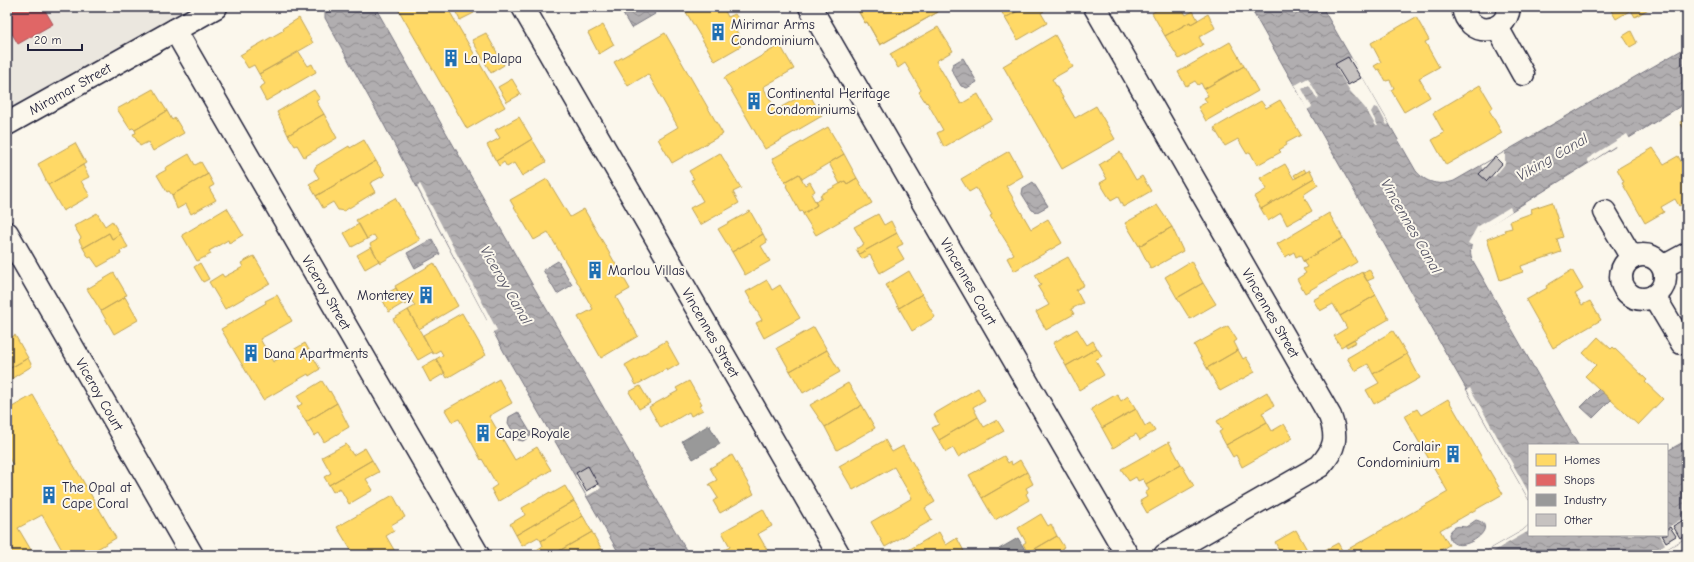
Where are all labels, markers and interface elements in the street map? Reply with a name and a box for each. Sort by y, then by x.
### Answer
place label: Mirimar Arms Condominium [731,16,815,49]
building icon: Mirimar Arms Condominium [708,22,728,42]
scale bar [28,26,82,52]
text: 20 m [34,33,62,47]
building icon: La Palapa [441,48,461,68]
place label: La Palapa [464,50,522,67]
street label: Miramar Street [26,59,115,119]
place label: Continental Heritage Condominiums [767,85,890,118]
building icon: Continental Heritage Condominiums [744,91,764,111]
water label: Viking Canal [1513,129,1592,185]
water label: Vincennes Canal [1377,176,1446,277]
street label: Vincennes Court [936,235,1001,329]
water label: Viceroy Canal [476,243,536,328]
street label: Viceroy Street [298,252,355,334]
building icon: Marlou Villas [585,260,605,280]
place label: Marlou Villas [608,262,685,279]
street label: Vincennes Street [1238,266,1303,362]
building icon: Monterey [416,285,436,305]
street label: Vincennes Street [678,285,743,382]
place label: Monterey [357,287,414,304]
building icon: Dana Apartments [241,343,261,363]
place label: Dana Apartments [264,345,368,362]
street label: Viceroy Court [72,355,127,435]
building icon: Cape Royale [473,423,493,443]
place label: Cape Royale [496,425,570,442]
place label: Coralair Condominium [1357,438,1440,471]
building icon: Coralair Condominium [1443,444,1463,464]
legend [1528,444,1668,536]
text: Homes [1564,453,1600,467]
text: Shops [1564,473,1595,487]
place label: The Opal at Cape Coral [62,479,132,512]
building icon: The Opal at Cape Coral [39,485,59,505]
text: Industry [1564,493,1607,507]
text: Other [1564,513,1593,527]

